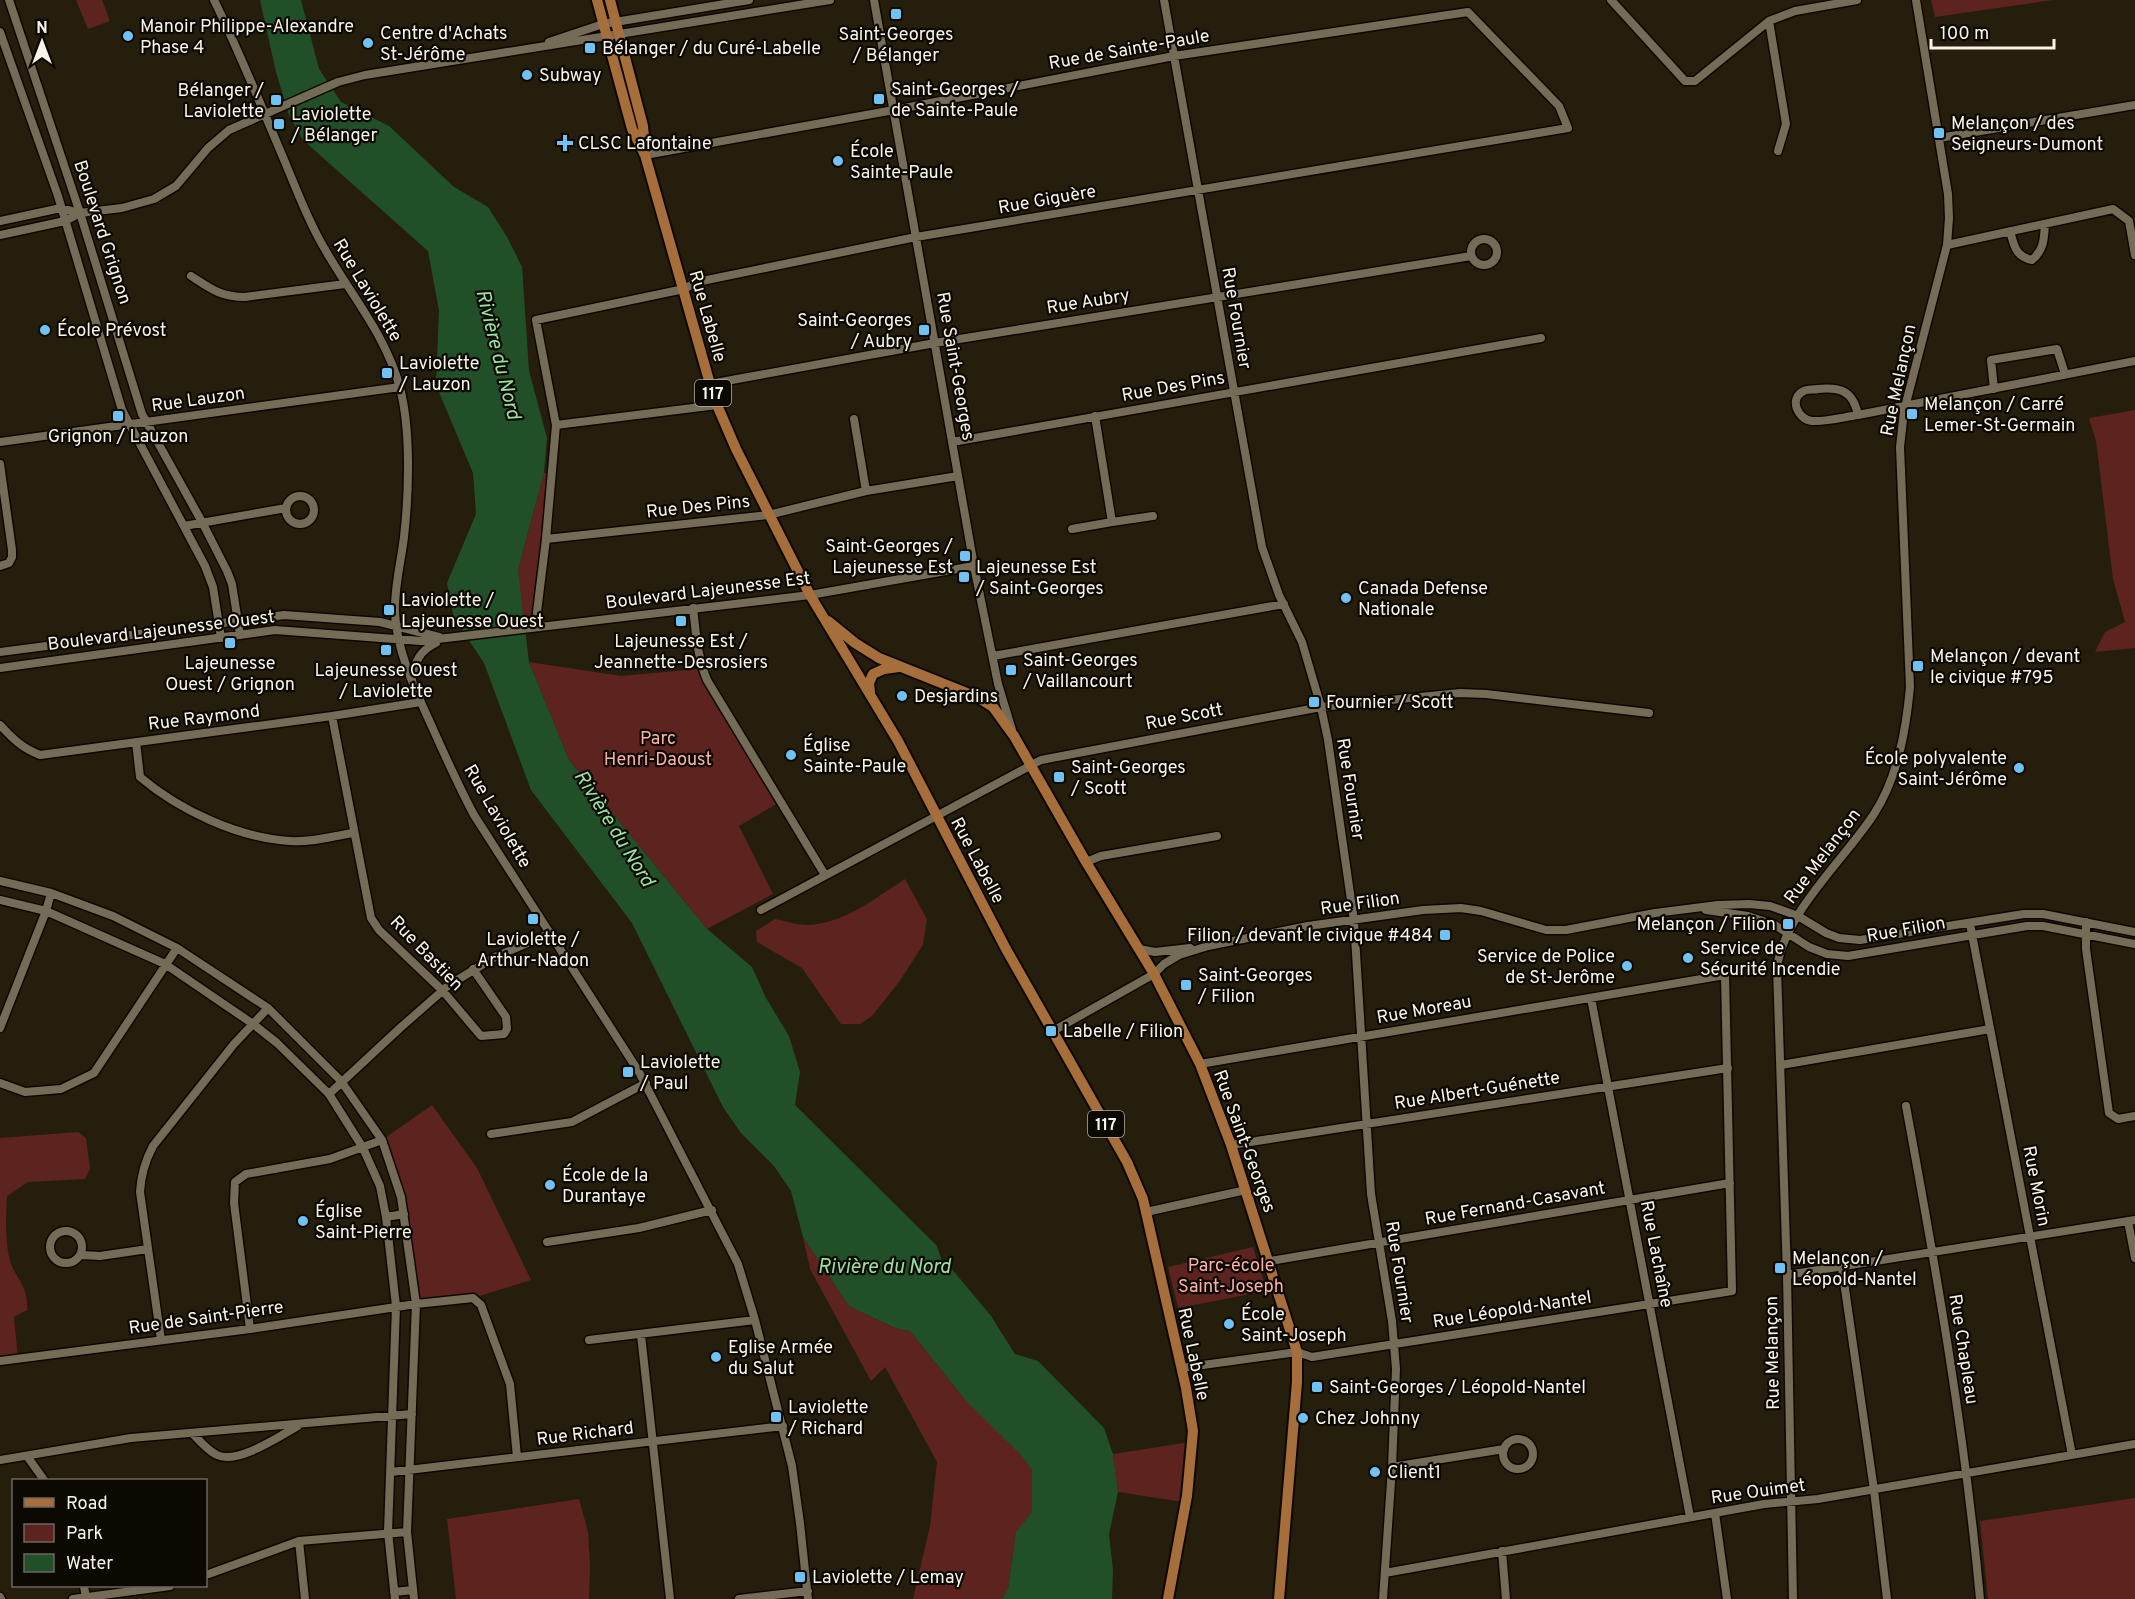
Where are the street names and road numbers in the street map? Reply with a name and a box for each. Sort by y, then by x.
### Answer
street label: Rue de Sainte-Paule [1047,25,1211,76]
street label: Boulevard Grignon [67,157,136,307]
street label: Rue Giguère [997,181,1098,220]
street label: Rue Laviolette [327,235,406,346]
street label: Rue Fournier [1215,265,1256,371]
street label: Rue Labelle [682,268,731,365]
street label: Rue Aubry [1045,285,1131,320]
street label: Rue Saint-Georges [930,290,979,442]
street label: Rue Melançon [1876,322,1923,438]
street label: Rue Des Pins [1120,367,1227,408]
road number: 117 [695,380,731,406]
street label: Rue Lauzon [150,383,247,418]
street label: Rue Des Pins [645,491,751,524]
street label: Boulevard Lajeunesse Est [604,568,812,615]
street label: Boulevard Lajeunesse Ouest [46,606,276,657]
street label: Rue Scott [1144,699,1225,736]
street label: Rue Raymond [147,700,261,737]
street label: Rue Fournier [1330,737,1369,842]
street label: Rue Laviolette [458,761,536,873]
street label: Rue Melançon [1780,804,1867,909]
street label: Rue Labelle [944,814,1009,908]
street label: Rue Filion [1319,888,1401,921]
street label: Rue Bastien [384,911,468,997]
street label: Rue Filion [1865,912,1948,949]
street label: Rue Moreau [1375,991,1473,1030]
street label: Rue Saint-Georges [1207,1067,1280,1216]
street label: Rue Albert-Guénette [1393,1067,1562,1116]
road number: 117 [1088,1111,1124,1137]
street label: Rue Morin [2016,1144,2055,1229]
street label: Rue Fernand-Casavant [1423,1177,1607,1232]
street label: Rue Lachaîne [1634,1199,1677,1310]
street label: Rue Fournier [1379,1220,1418,1325]
street label: Rue Léopold-Nantel [1431,1287,1593,1334]
street label: Rue Chapleau [1942,1292,1983,1406]
street label: Rue de Saint-Pierre [127,1296,285,1341]
street label: Rue Melançon [1761,1296,1786,1410]
street label: Rue Labelle [1171,1306,1214,1403]
street label: Rue Richard [535,1417,635,1452]
street label: Rue Ouimet [1709,1474,1807,1511]

